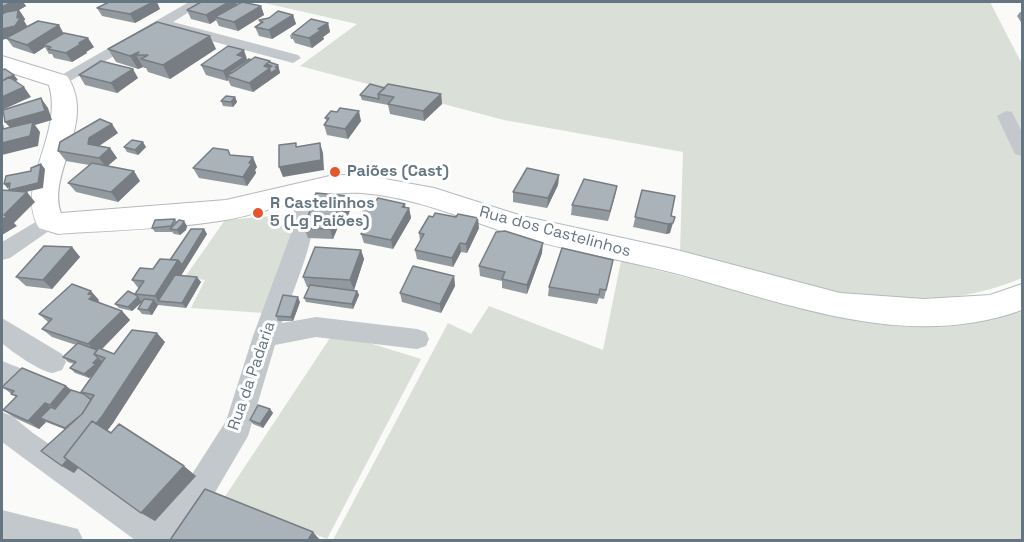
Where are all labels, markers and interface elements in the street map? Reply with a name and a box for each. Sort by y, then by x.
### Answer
place label: Paiões (Cast) [347,162,449,182]
marker: Paiões (Cast) [328,165,342,179]
place label: R Castelinhos 5 (Lg Paiões) [270,194,375,232]
street label: Rua dos Castelinhos [477,203,633,261]
marker: R Castelinhos 5 (Lg Paiões) [251,206,265,220]
street label: Rua da Padaria [224,319,280,433]

